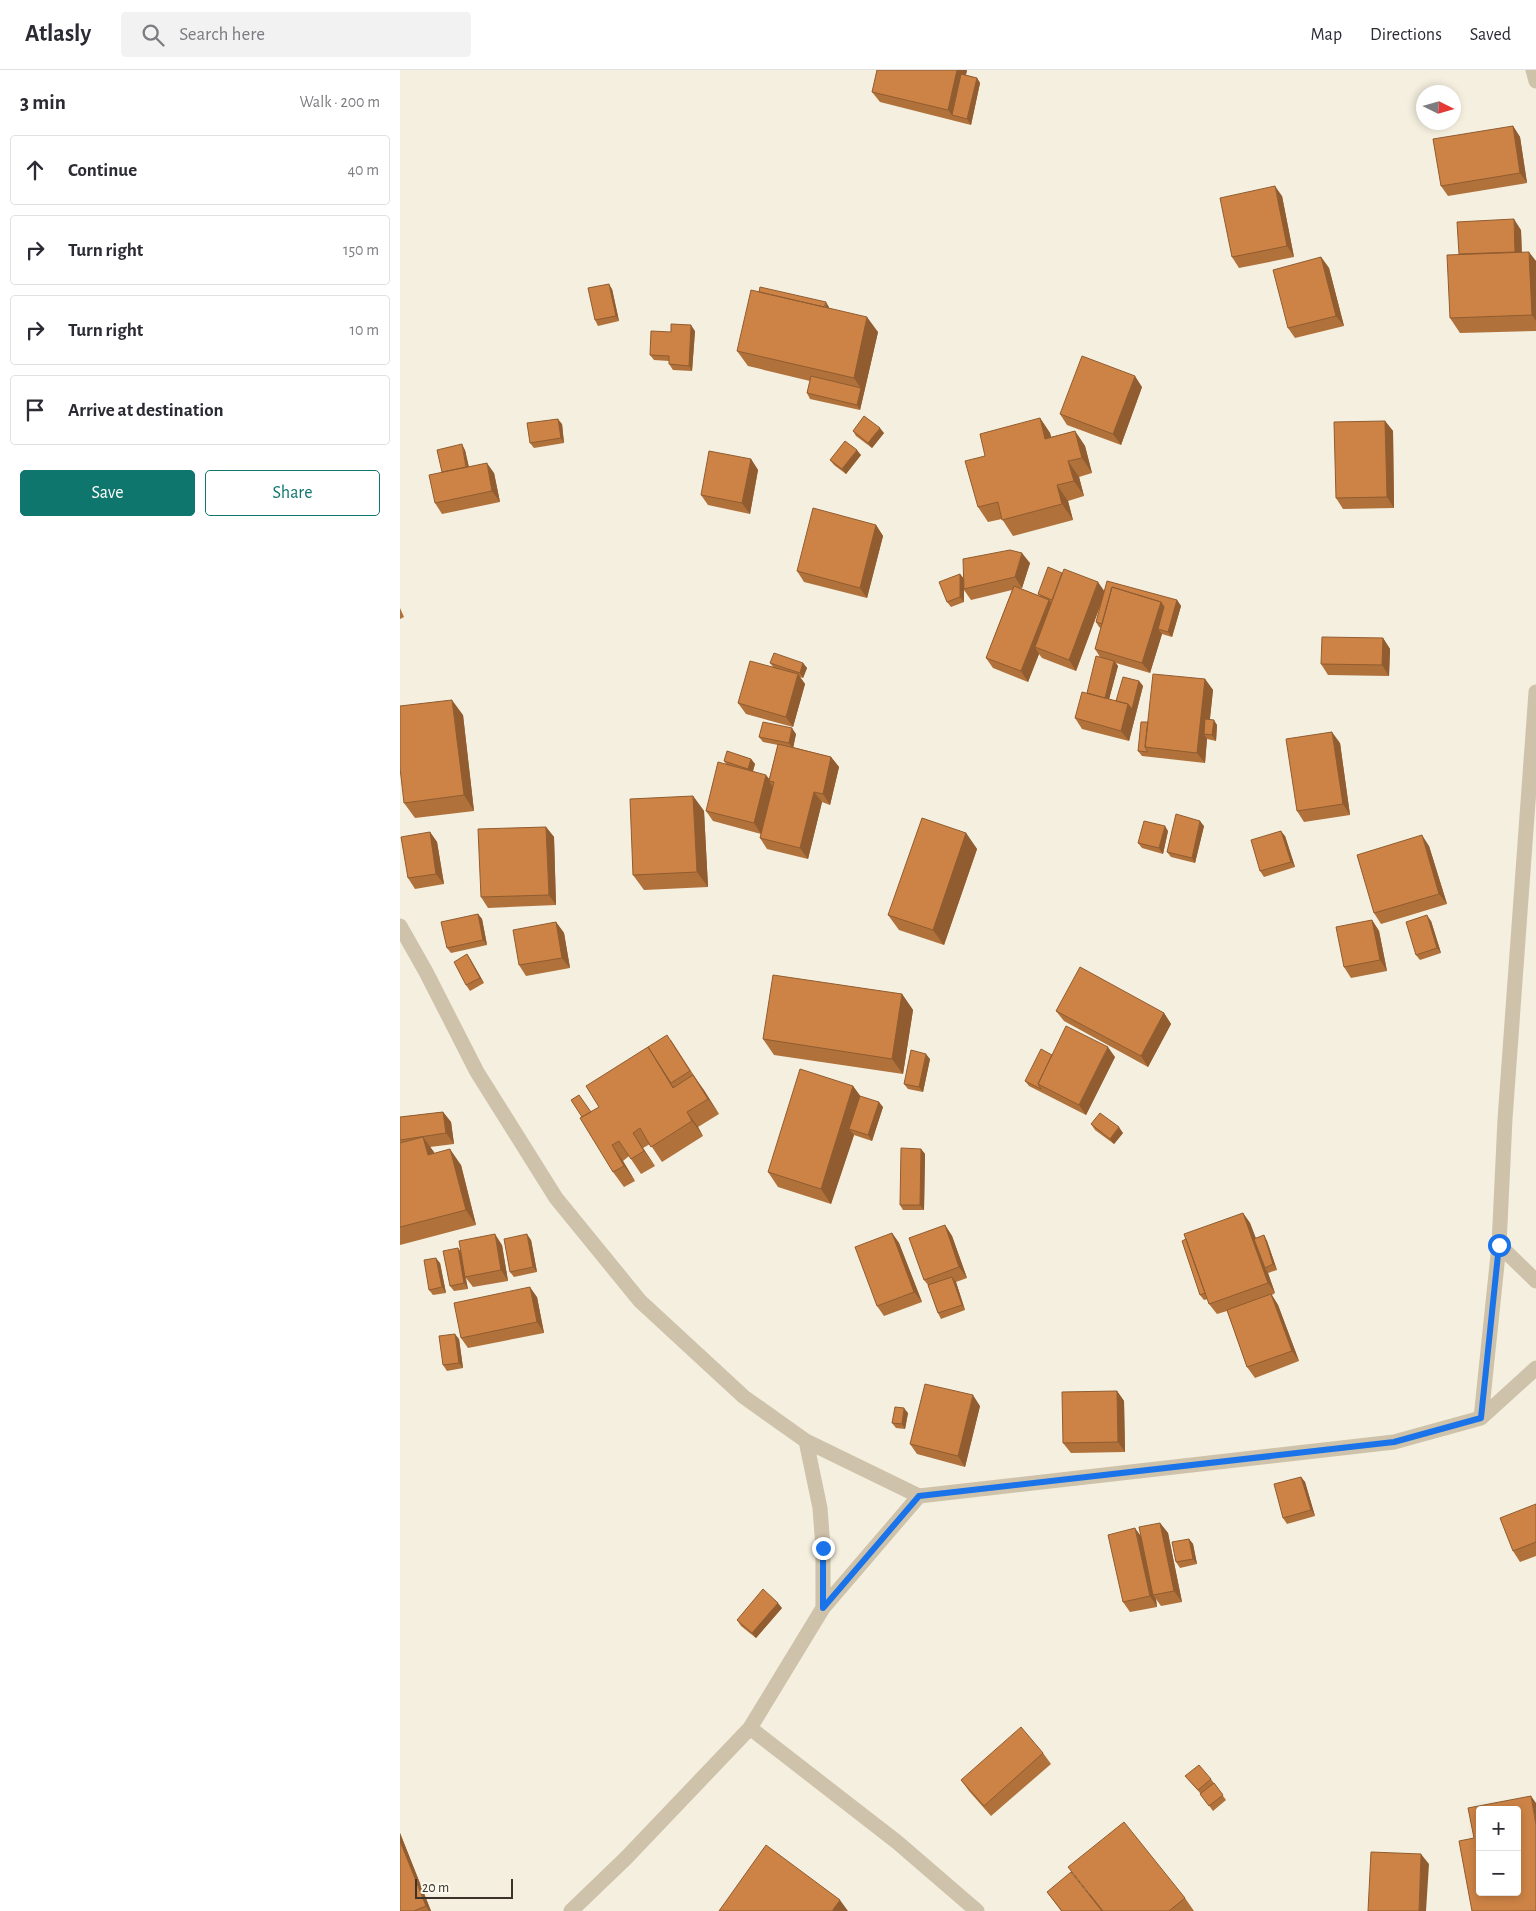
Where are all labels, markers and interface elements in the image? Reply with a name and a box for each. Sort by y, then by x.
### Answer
search box [121,12,471,57]
icon: search [139,21,167,49]
text: Atlasly [25,22,91,46]
text: Search here [179,25,265,44]
text: Map [1311,26,1342,44]
text: Directions [1370,26,1442,44]
text: Saved [1470,26,1511,44]
north arrow [1416,85,1461,130]
text: 3 min [20,92,66,113]
text: Walk · 200 m [299,94,380,110]
icon: ahead [21,156,49,184]
text: Continue [68,161,137,180]
text: 40 m [347,162,379,178]
icon: right [21,236,49,264]
text: Turn right [68,241,143,260]
text: 150 m [343,242,379,258]
icon: right [21,316,49,344]
text: Turn right [68,321,143,340]
text: 10 m [350,322,379,338]
icon: arrive [21,396,49,424]
text: Arrive at destination [68,401,224,420]
button: Save [20,470,195,516]
button: Share [205,470,380,516]
route start [1488,1234,1511,1257]
route end [812,1537,835,1560]
map controls [1476,1806,1521,1896]
button: + [1476,1806,1521,1851]
button: − [1476,1851,1521,1896]
scale bar [415,1876,512,1899]
text: 20 m [422,1881,449,1895]

